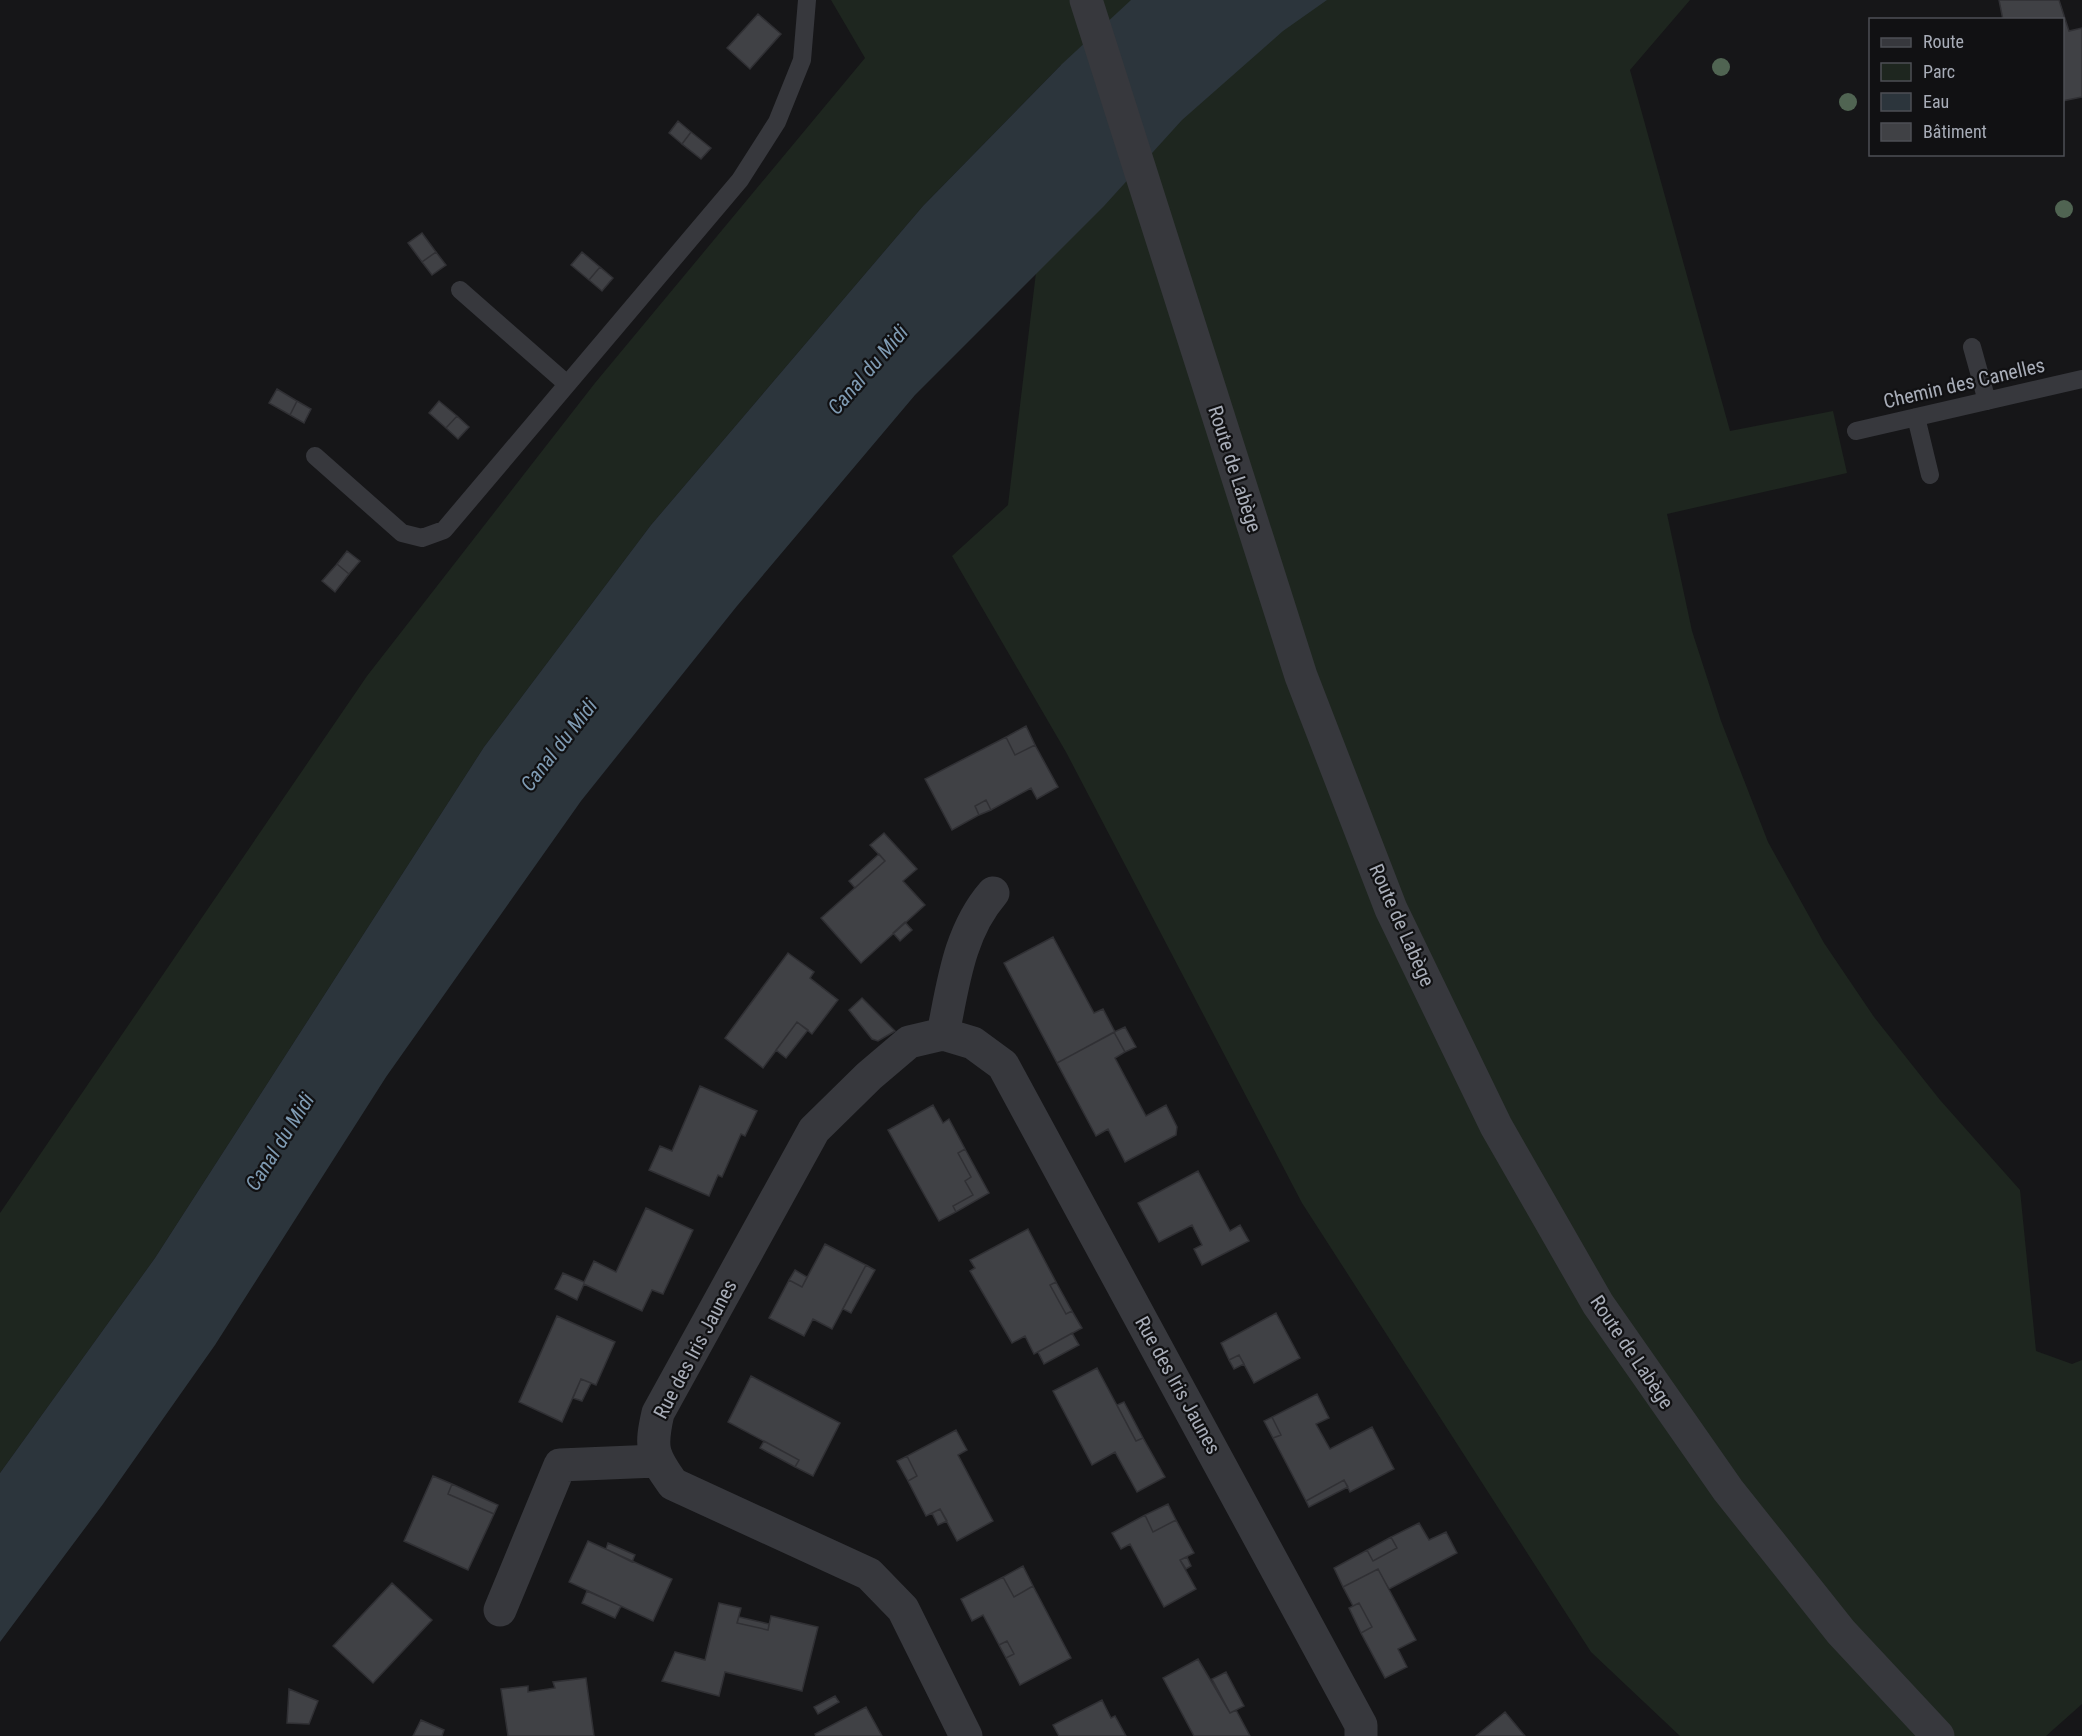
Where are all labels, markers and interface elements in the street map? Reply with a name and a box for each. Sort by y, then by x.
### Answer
legend [1869,18,2064,156]
text: Route [1923,31,1964,52]
text: Parc [1923,61,1955,82]
text: Eau [1923,91,1949,112]
text: Bâtiment [1923,121,1987,142]
water label: Canal du Midi [823,320,913,419]
street label: Chemin des Canelles [1881,353,2047,413]
street label: Route de Labège [1203,403,1267,535]
water label: Canal du Midi [516,694,603,796]
street label: Route de Labège [1364,860,1440,990]
water label: Canal du Midi [241,1089,319,1195]
street label: Rue des Iris Jaunes [648,1275,742,1423]
street label: Route de Labège [1585,1291,1679,1413]
street label: Rue des Iris Jaunes [1130,1312,1226,1458]

